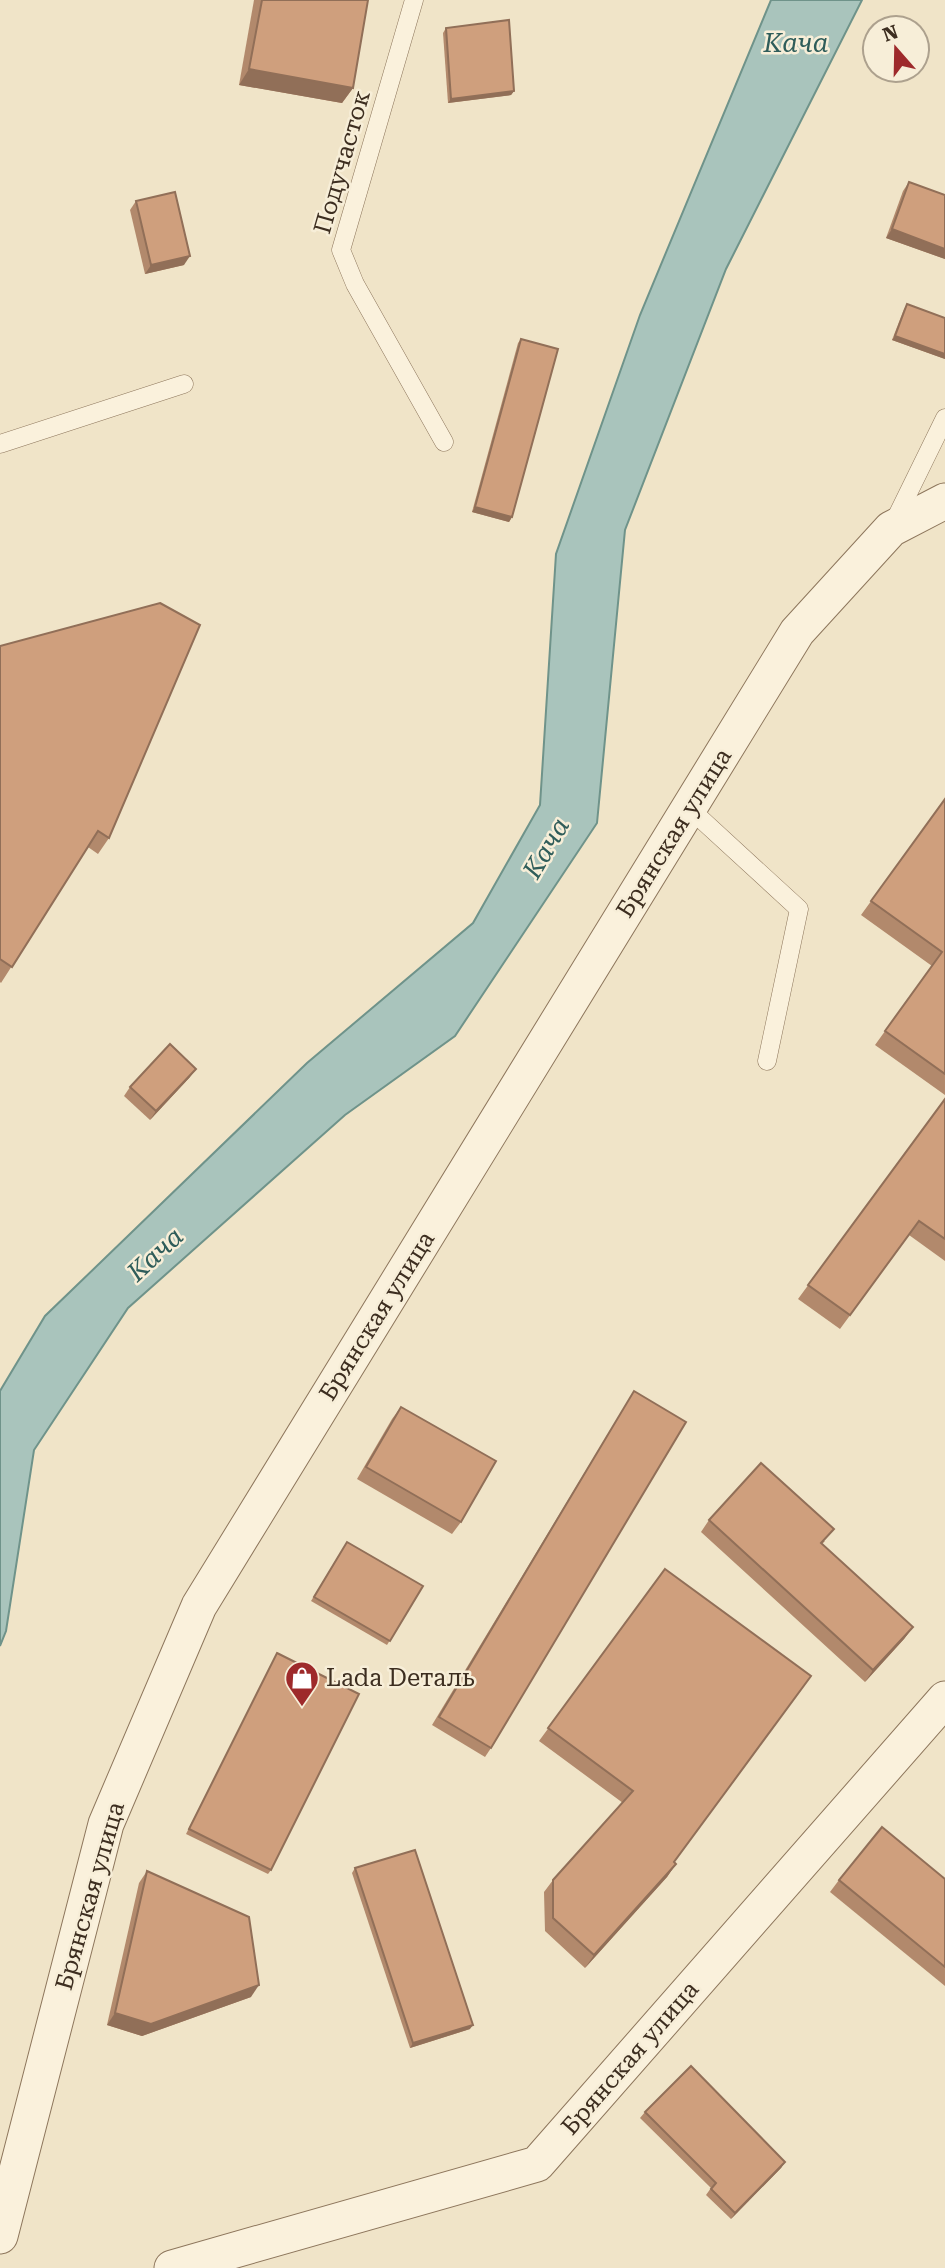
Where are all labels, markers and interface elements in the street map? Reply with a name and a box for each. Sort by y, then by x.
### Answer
north arrow [861,14,931,84]
text: N [880,20,902,47]
water label: Кача [763,28,828,58]
street label: Подучасток [308,87,376,237]
street label: Брянская улица [611,743,737,923]
water label: Кача [516,812,575,884]
water label: Кача [120,1221,189,1288]
street label: Брянская улица [314,1226,440,1406]
shop icon: Lada Dеталь [283,1659,321,1708]
place label: Lada Dеталь [326,1664,475,1692]
street label: Брянская улица [50,1799,130,1993]
street label: Брянская улица [556,1976,704,2140]

